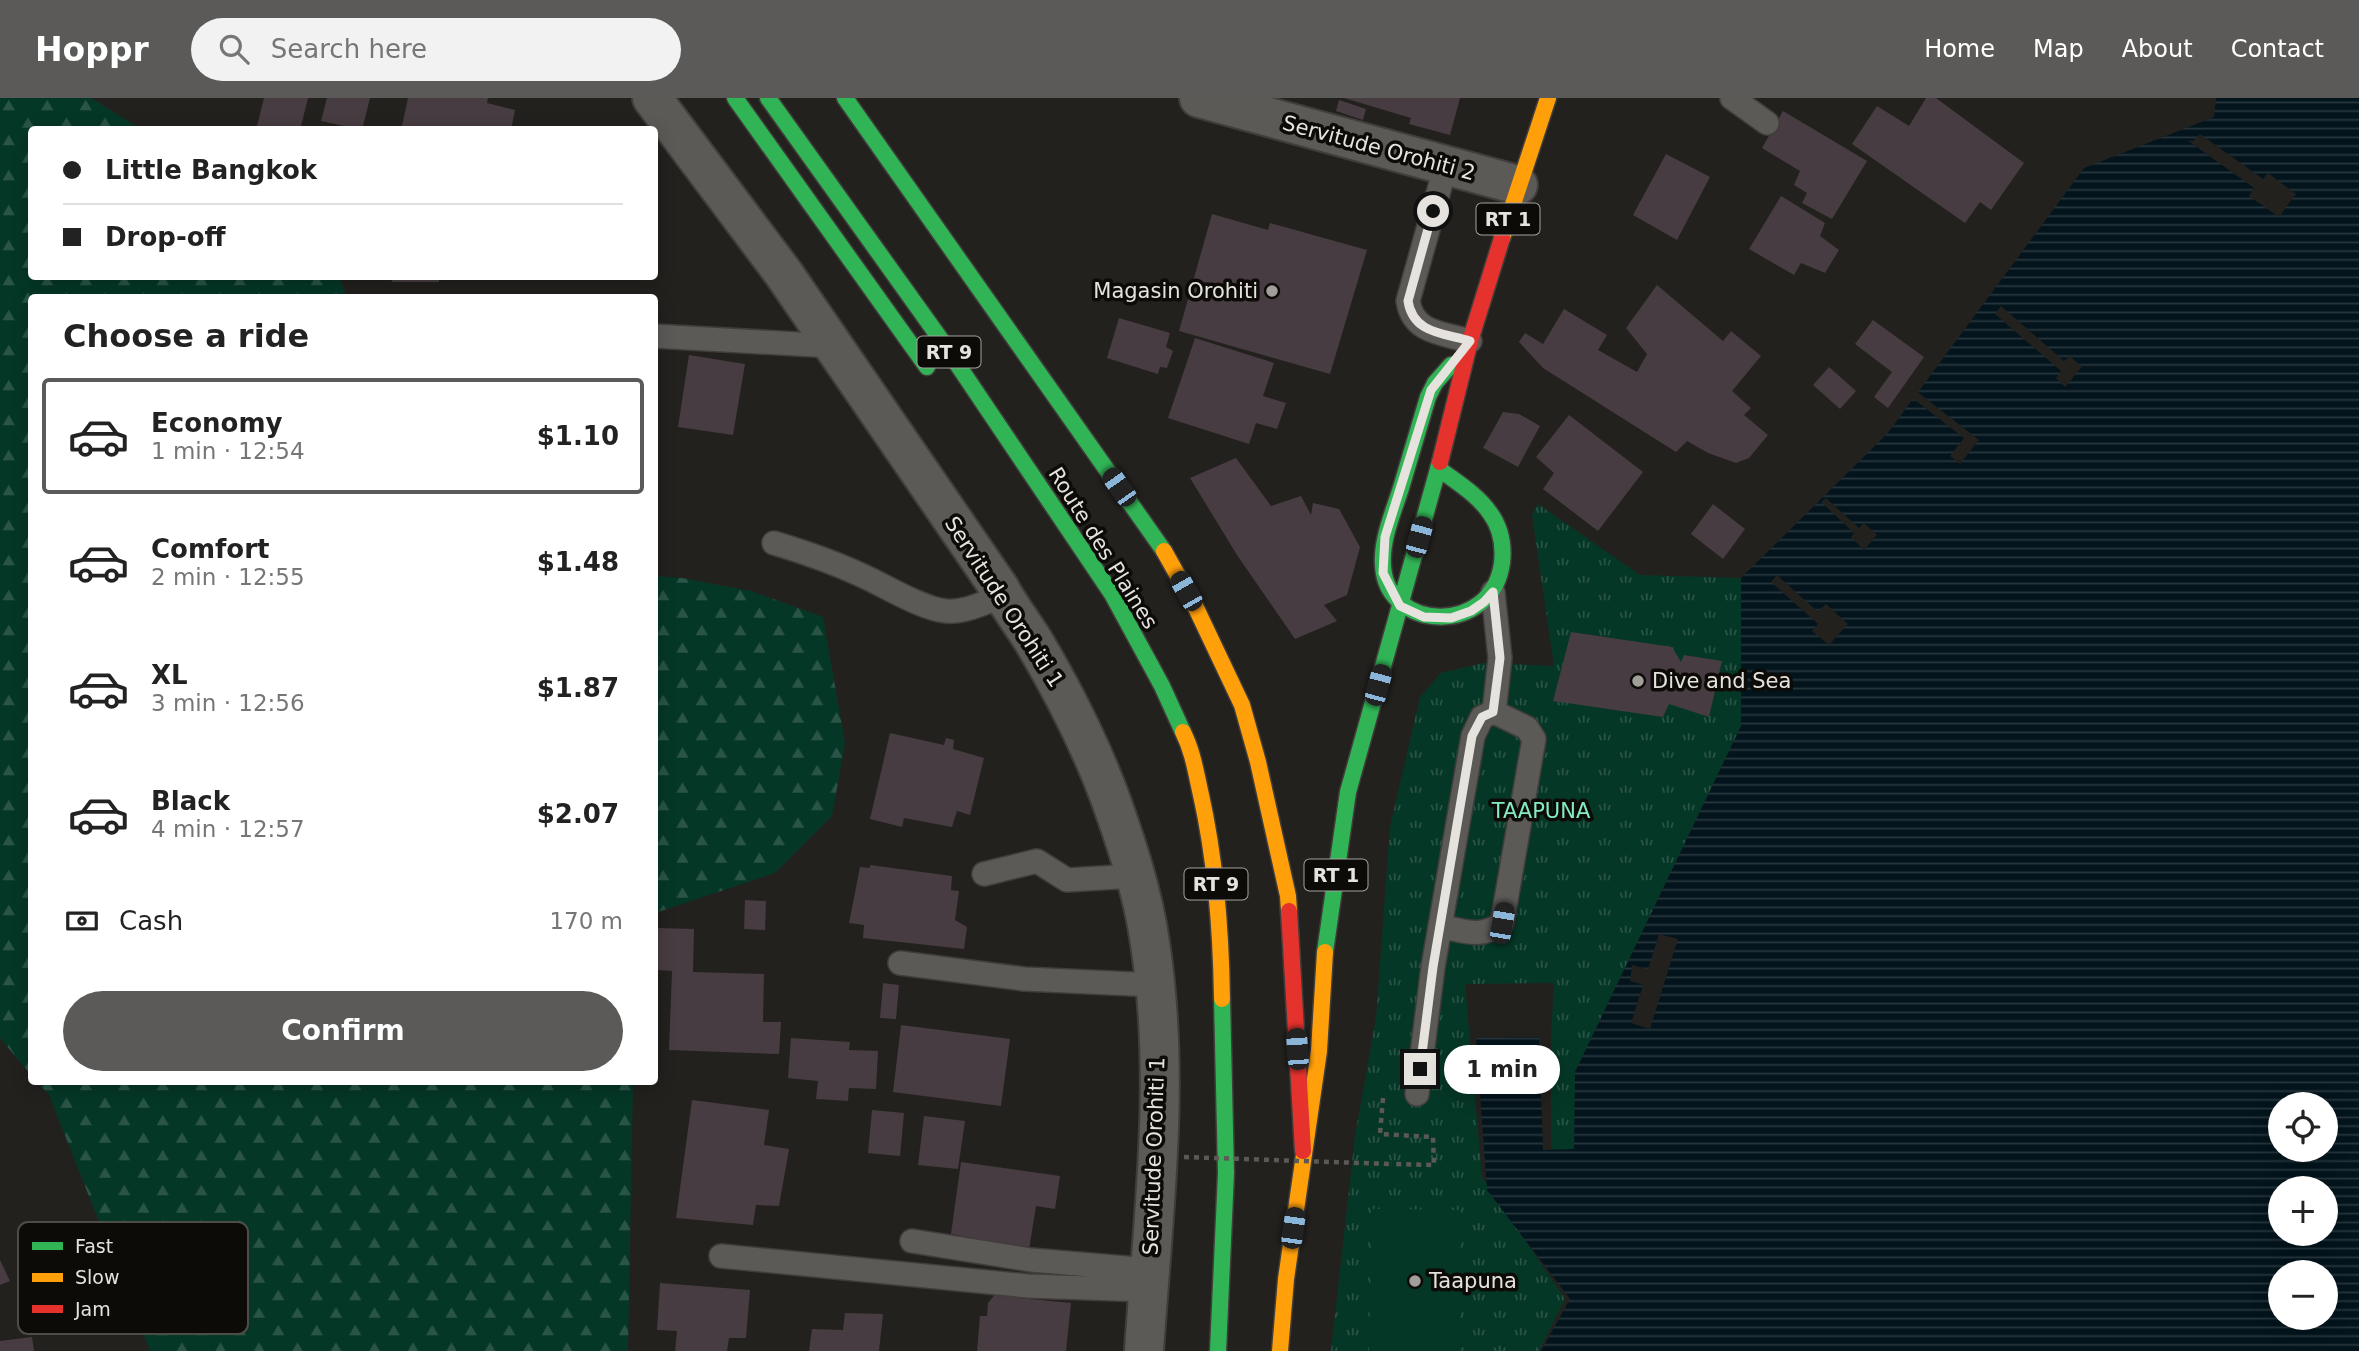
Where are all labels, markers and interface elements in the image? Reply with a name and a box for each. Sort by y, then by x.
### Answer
search box [191,18,681,81]
text: Hoppr [35,30,149,69]
icon: search [215,30,253,68]
text: Search here [271,34,427,64]
text: Home [1924,35,1995,63]
text: Map [2033,35,2084,63]
text: About [2122,35,2193,63]
text: Contact [2231,35,2324,63]
street label: Servitude Orohiti 2 [1280,111,1478,185]
text: Little Bangkok [105,155,317,185]
route start [1417,195,1449,227]
road number: RT 1 [1476,203,1540,234]
text: Drop-off [105,222,226,252]
place label: Magasin Orohiti [1093,279,1258,303]
marker: Magasin Orohiti [1264,283,1280,299]
text: Choose a ride [63,317,309,355]
road number: RT 9 [918,336,981,368]
icon: car [67,405,130,468]
text: Economy [151,408,282,438]
text: $1.10 [537,421,619,451]
text: 1 min · 12:54 [151,438,305,464]
street label: Route des Plaines [1044,463,1162,633]
car [1099,464,1140,510]
street label: Servitude Orohiti 1 [940,512,1068,692]
car [1404,514,1435,560]
icon: car [67,531,130,594]
text: Comfort [151,534,269,564]
text: $1.48 [537,547,619,577]
text: 2 min · 12:55 [151,564,305,590]
car [1167,568,1206,614]
icon: car [67,657,130,720]
text: XL [151,660,188,690]
car [1363,662,1394,708]
place label: Dive and Sea [1652,669,1791,693]
text: $1.87 [537,673,619,703]
marker: Dive and Sea [1630,673,1646,689]
text: 3 min · 12:56 [151,690,305,716]
icon: car [67,783,130,846]
text: Black [151,786,230,816]
text: $2.07 [537,799,619,829]
park label: TAAPUNA [1491,799,1591,823]
text: 4 min · 12:57 [151,816,305,842]
road number: RT 1 [1304,860,1368,890]
road number: RT 9 [1184,869,1248,900]
car [1489,900,1516,946]
icon: cash [63,902,101,940]
text: Cash [119,906,183,936]
text: 170 m [549,908,623,934]
button: Confirm [63,991,623,1071]
car [1286,1027,1309,1071]
callout: 1 min [1444,1044,1560,1094]
route end [1404,1053,1436,1085]
street label: Servitude Orohiti 1 [1139,1056,1169,1256]
text: 1 min [1466,1056,1538,1082]
map controls [2268,1092,2338,1330]
button: locate [2268,1092,2338,1162]
button: + [2268,1176,2338,1246]
car [1280,1206,1307,1250]
legend [18,1222,248,1334]
text: Fast [75,1235,113,1257]
button: − [2268,1260,2338,1330]
text: Slow [75,1266,120,1288]
place label: Taapuna [1428,1269,1517,1293]
marker: Taapuna [1407,1273,1423,1289]
text: Jam [74,1298,111,1320]

